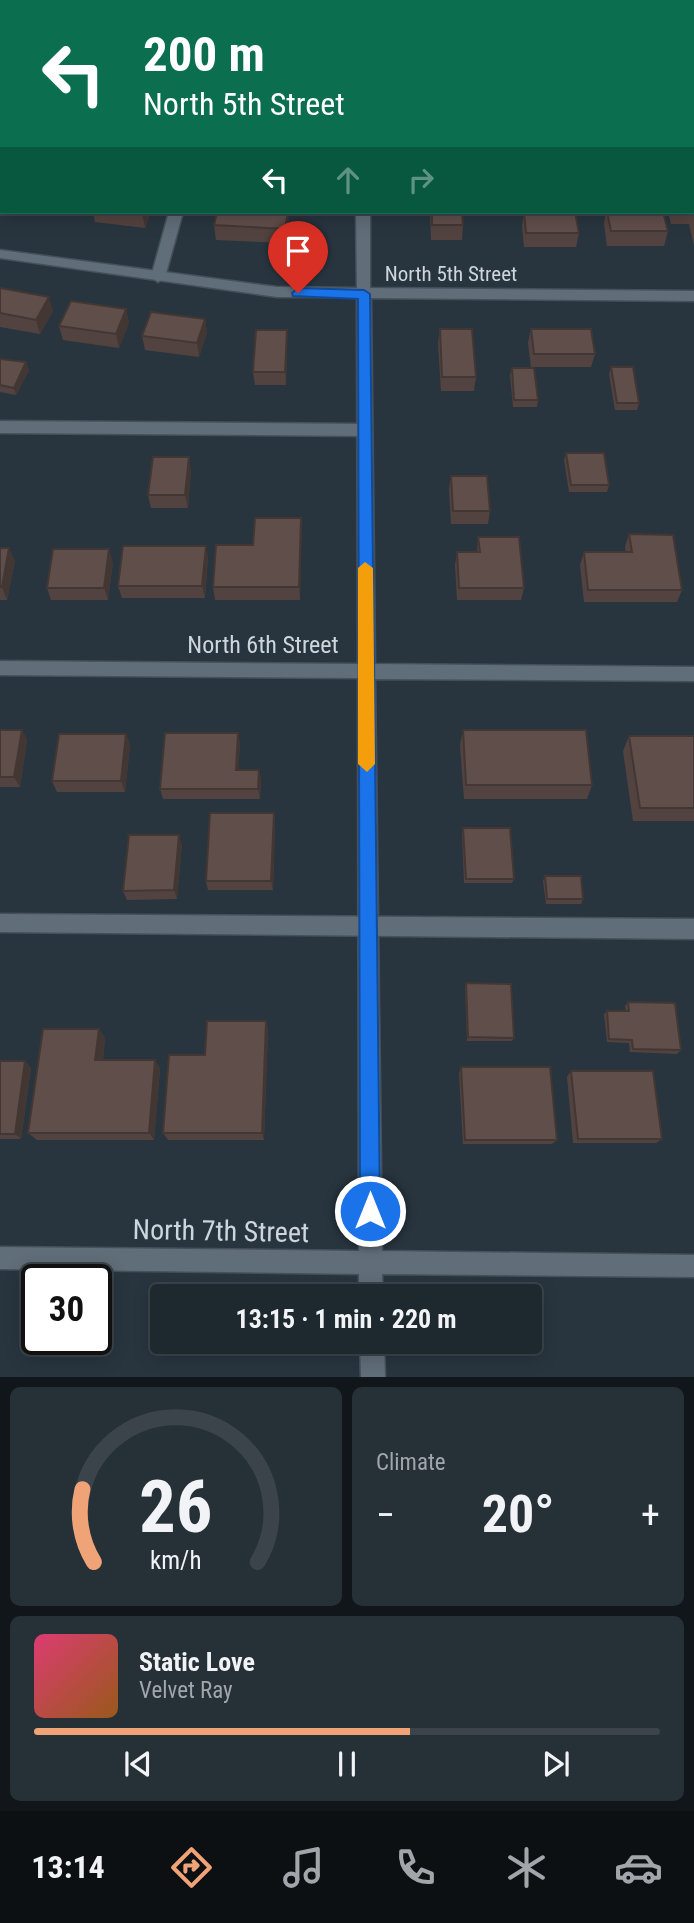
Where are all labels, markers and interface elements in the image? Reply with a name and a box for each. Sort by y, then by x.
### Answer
text: 200 m [143,26,265,83]
icon: left [28,28,119,119]
text: North 5th Street [143,85,345,123]
icon: left [256,161,294,199]
icon: ahead [329,161,367,199]
icon: right [402,161,440,199]
pin [268,221,328,293]
icon: arrive [279,232,317,270]
street label: North 5th Street [385,262,517,286]
street label: North 6th Street [187,631,339,659]
position arrow [333,1174,407,1248]
street label: North 7th Street [132,1213,310,1249]
speed limit sign: 30 [21,1264,112,1355]
text: 13:15 · 1 min · 220 m [236,1304,456,1334]
text: Climate [376,1449,446,1476]
text: 26 [139,1465,213,1551]
text: 20° [482,1484,554,1545]
text: − [376,1493,395,1537]
text: + [641,1493,660,1537]
text: km/h [150,1546,202,1575]
text: Static Love [139,1647,255,1677]
text: Velvet Ray [139,1677,233,1704]
icon: previous [119,1745,157,1783]
icon: pause [328,1745,366,1783]
icon: next [537,1745,575,1783]
icon: directions [167,1843,216,1892]
icon: music [279,1843,328,1892]
icon: phone [391,1843,440,1892]
icon: climate [502,1843,551,1892]
icon: car [614,1843,663,1892]
text: 13:14 [31,1848,105,1886]

